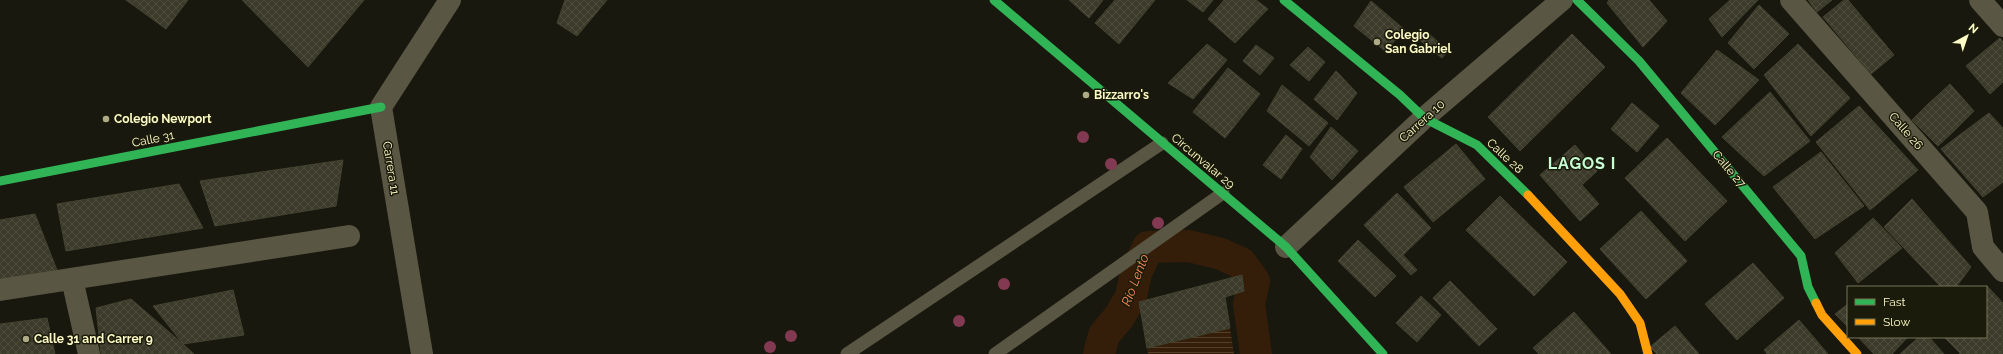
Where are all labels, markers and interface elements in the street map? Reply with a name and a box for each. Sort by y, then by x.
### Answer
north arrow [1947,16,1987,56]
text: N [1966,21,1981,36]
place label: Colegio San Gabriel [1385,28,1451,56]
marker: Colegio San Gabriel [1372,37,1382,47]
place label: Bizzarro's [1094,88,1149,102]
marker: Bizzarro's [1081,90,1091,100]
street label: Carrera 10 [1396,97,1448,145]
street label: Calle 26 [1886,109,1926,153]
place label: Colegio Newport [114,112,212,126]
marker: Colegio Newport [101,114,111,124]
street label: Calle 31 [131,128,175,150]
street label: Circunvalar 29 [1169,130,1237,192]
street label: Calle 28 [1484,136,1526,176]
street label: Carrera 11 [380,140,402,196]
street label: Calle 27 [1709,148,1749,191]
district label: LAGOS I [1548,154,1616,173]
water label: Río Lento [1118,252,1152,308]
legend [1847,286,1987,338]
text: Fast [1883,295,1906,309]
text: Slow [1883,315,1910,329]
place label: Calle 31 and Carrer 9 [34,332,153,346]
marker: Calle 31 and Carrer 9 [21,334,31,344]

